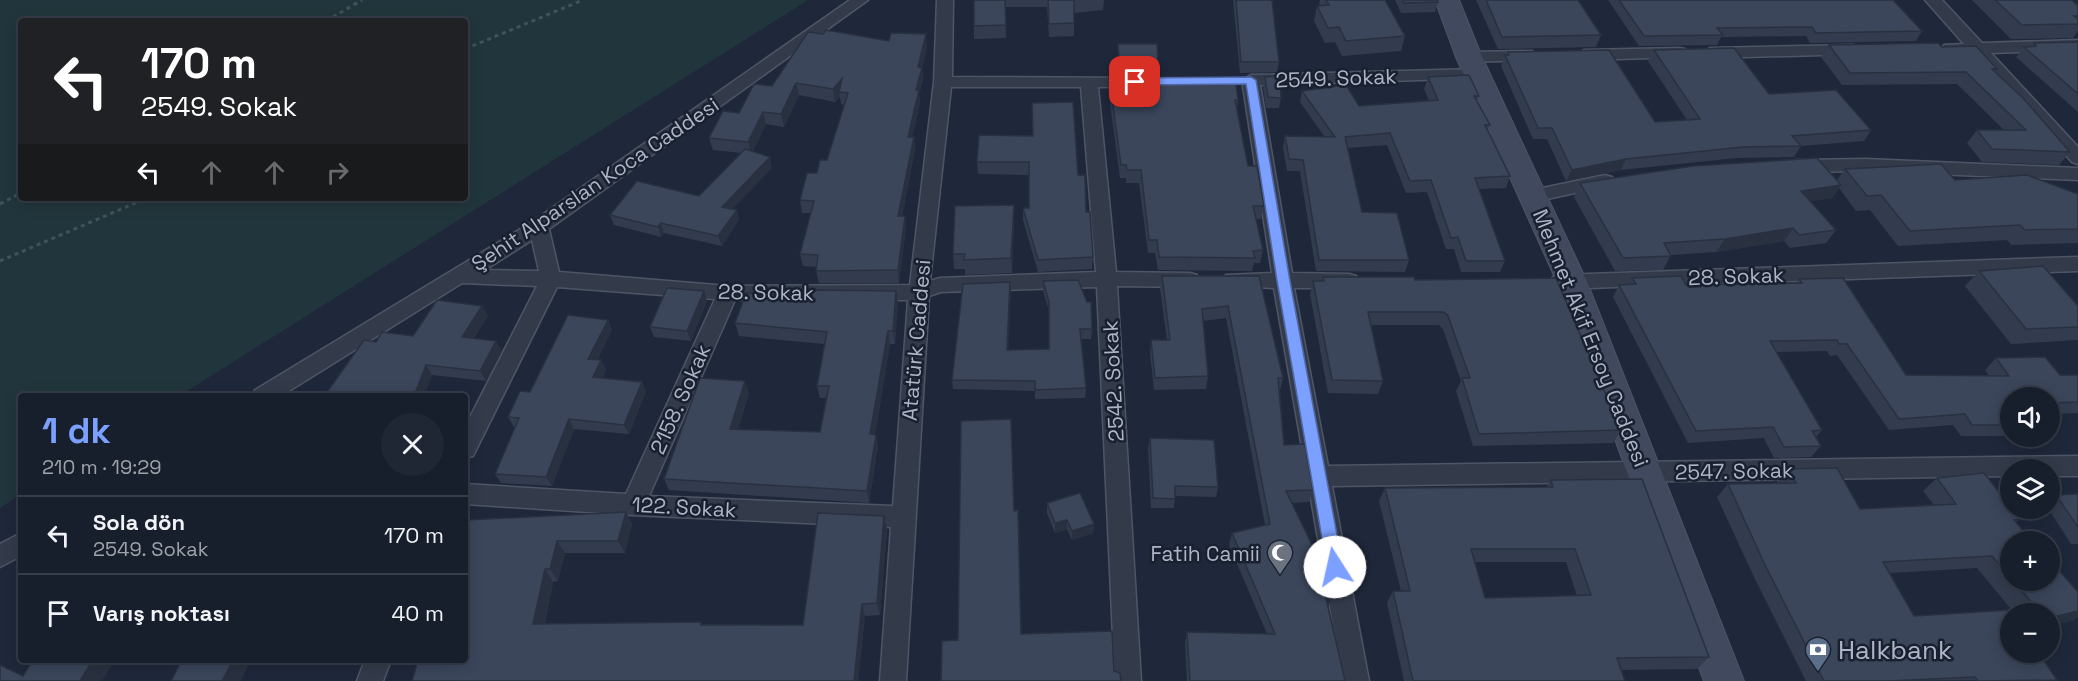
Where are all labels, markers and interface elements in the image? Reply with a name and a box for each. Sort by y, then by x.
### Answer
text: 170 m [141,37,257,90]
icon: left [42,42,120,120]
pin [1109,56,1160,107]
street label: 2549. Sokak [1275,62,1397,94]
icon: arrive [1118,65,1151,98]
text: 2549. Sokak [141,89,297,124]
street label: Şehit Alparslan Koca Caddesi [466,91,724,277]
icon: left [132,156,165,189]
icon: ahead [195,156,228,189]
icon: ahead [258,156,291,189]
icon: right [321,156,354,189]
street label: Mehmet Akif Ersoy Caddesi [1527,205,1655,471]
street label: Atatürk Caddesi [895,258,937,422]
street label: 28. Sokak [1688,261,1784,291]
street label: 28. Sokak [718,278,814,306]
street label: 2542. Sokak [1096,320,1130,442]
street label: 2158. Sokak [644,340,716,458]
map controls [2000,387,2060,663]
button: sound [2000,387,2060,447]
text: 1 dk [42,408,111,454]
button: close [381,413,444,476]
text: 210 m · 19:29 [42,454,162,480]
street label: 2547. Sokak [1675,456,1793,486]
button: layers [2000,459,2060,519]
street label: 122. Sokak [631,491,737,523]
text: Sola dön [93,508,185,536]
icon: left [42,519,75,552]
text: 170 m [384,521,444,549]
button: + [2000,531,2060,591]
position arrow [1303,535,1367,599]
text: 2549. Sokak [93,536,209,562]
mosque icon: Fatih Camii [1265,538,1295,576]
place label: Fatih Camii [1150,540,1260,567]
icon: arrive [42,597,75,630]
text: Varış noktası [93,599,230,627]
text: 40 m [392,599,444,627]
button: − [2000,603,2060,663]
place label: Halkbank [1838,633,1952,667]
bank icon: Halkbank [1803,635,1833,673]

